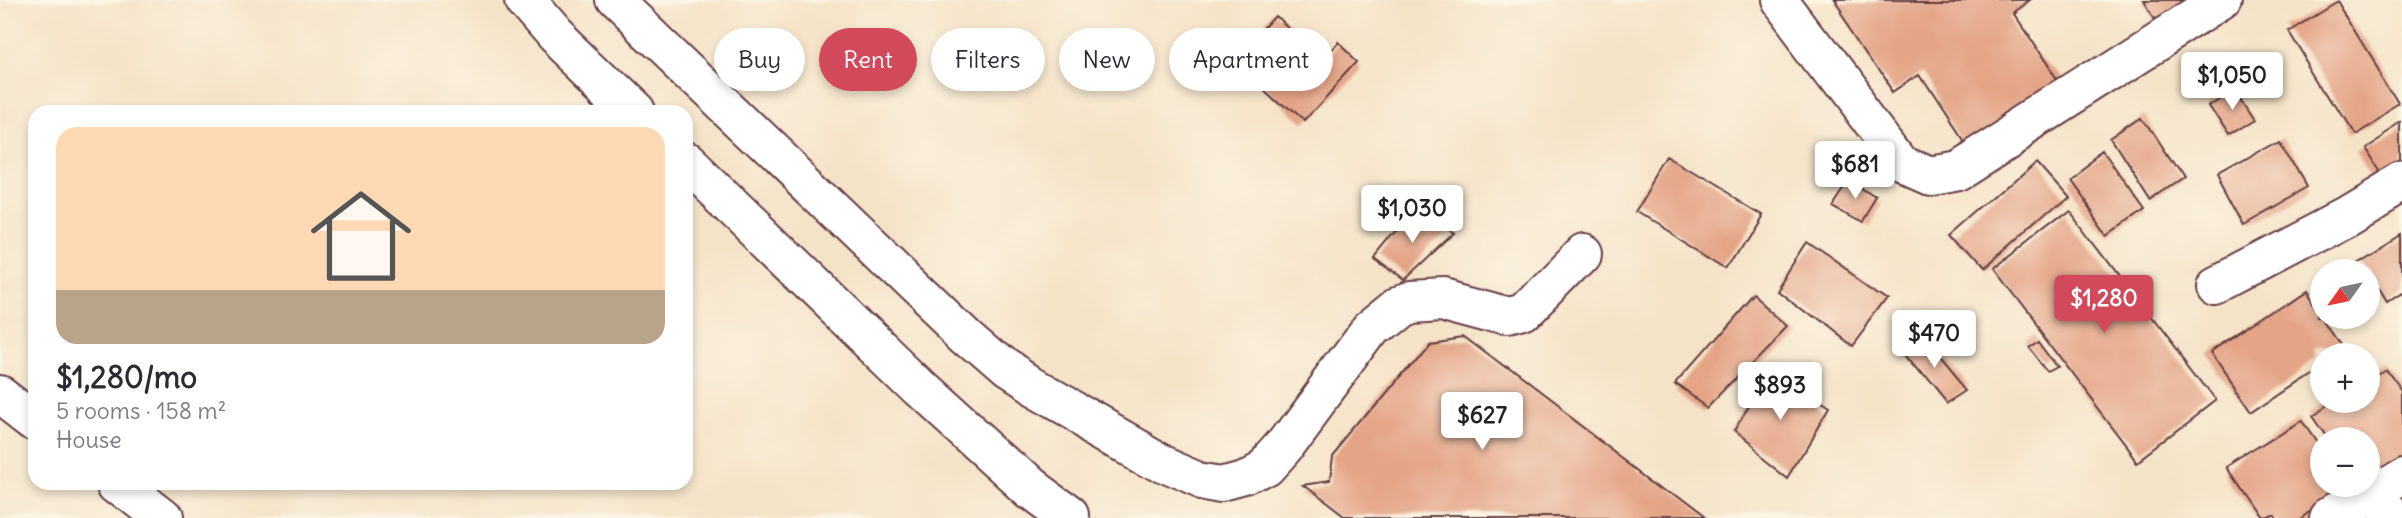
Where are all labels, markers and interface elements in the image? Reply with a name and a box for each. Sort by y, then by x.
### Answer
chip: Buy [714,28,805,91]
chip: Rent [819,28,917,91]
chip: Filters [931,28,1045,91]
chip: New [1059,28,1155,91]
chip: Apartment [1169,28,1333,91]
pin: $1,050 [2175,52,2289,112]
text: $1,050 [2197,60,2267,89]
pin: $681 [1814,142,1896,201]
text: $681 [1831,149,1879,178]
icon: home [298,173,424,299]
pin: $1,030 [1355,186,1469,245]
text: $1,030 [1377,193,1447,222]
north arrow [2310,259,2380,329]
map controls [2310,259,2380,497]
pin: $1,280 [2047,276,2161,335]
text: $1,280 [2070,283,2138,312]
pin: $470 [1893,310,1975,370]
text: $470 [1908,318,1960,347]
button: + [2310,343,2380,413]
text: $1,280/mo [56,358,197,396]
pin: $893 [1739,362,1821,422]
text: $893 [1754,370,1806,399]
pin: $627 [1441,392,1523,452]
text: 5 rooms · 158 m² [56,396,226,425]
text: $627 [1457,400,1507,429]
text: House [56,425,122,454]
button: − [2310,427,2380,497]

